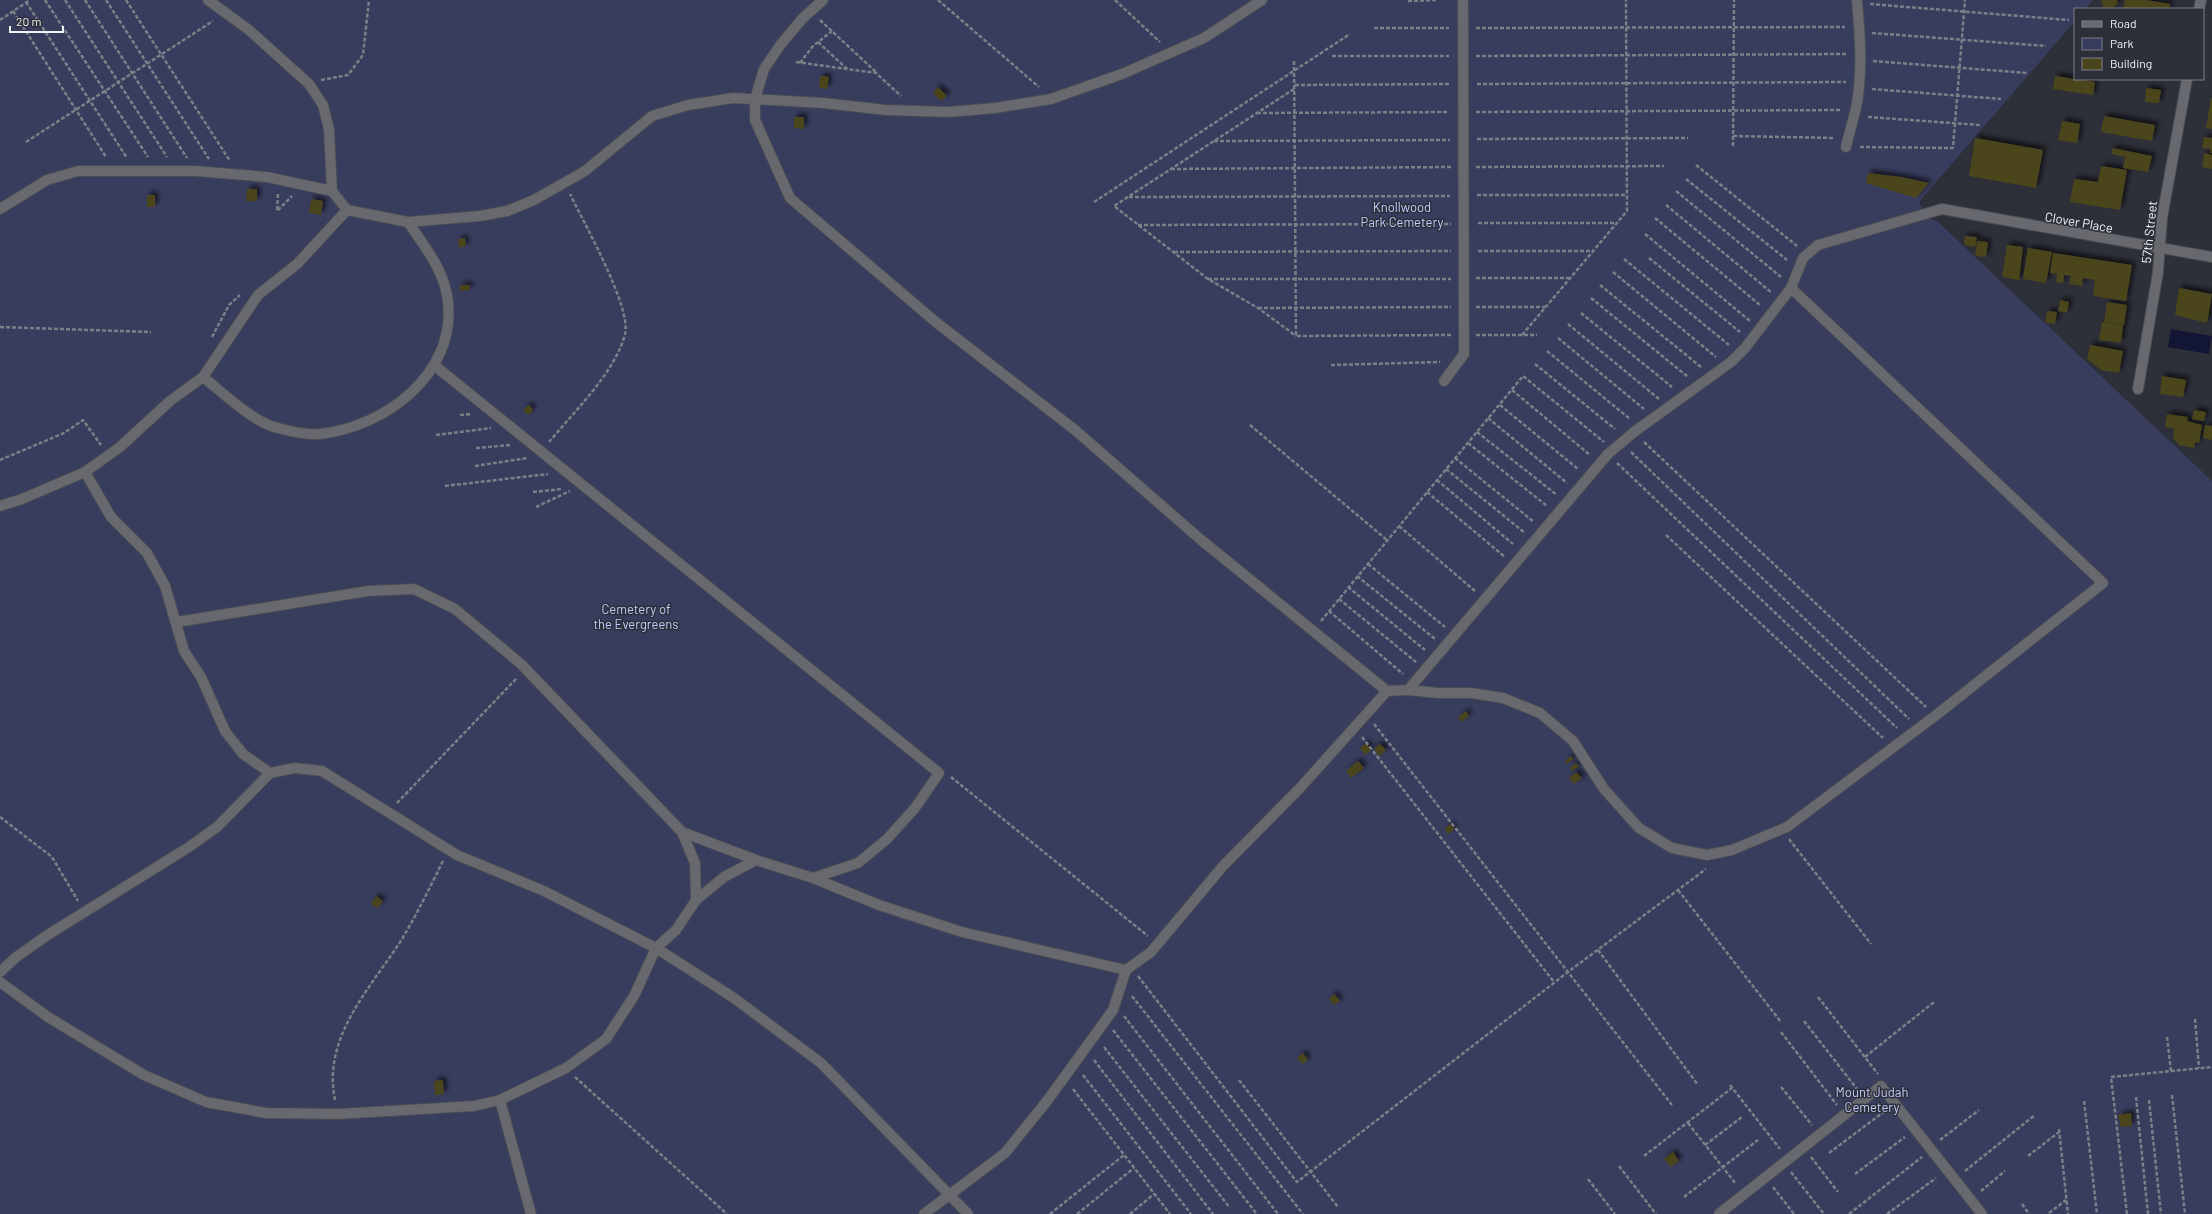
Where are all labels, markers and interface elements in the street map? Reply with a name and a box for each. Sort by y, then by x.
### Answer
scale bar [10,8,63,34]
legend [2074,8,2204,80]
text: 20 m [16,14,42,28]
text: Road [2110,16,2137,30]
text: Park [2110,36,2134,50]
text: Building [2110,56,2152,70]
park label: Knollwood Park Cemetery [1360,199,1444,230]
street label: 57th Street [2138,200,2160,264]
street label: Clover Place [2044,208,2114,236]
park label: Cemetery of the Evergreens [593,601,679,632]
park label: Mount Judah Cemetery [1836,1084,1908,1115]

